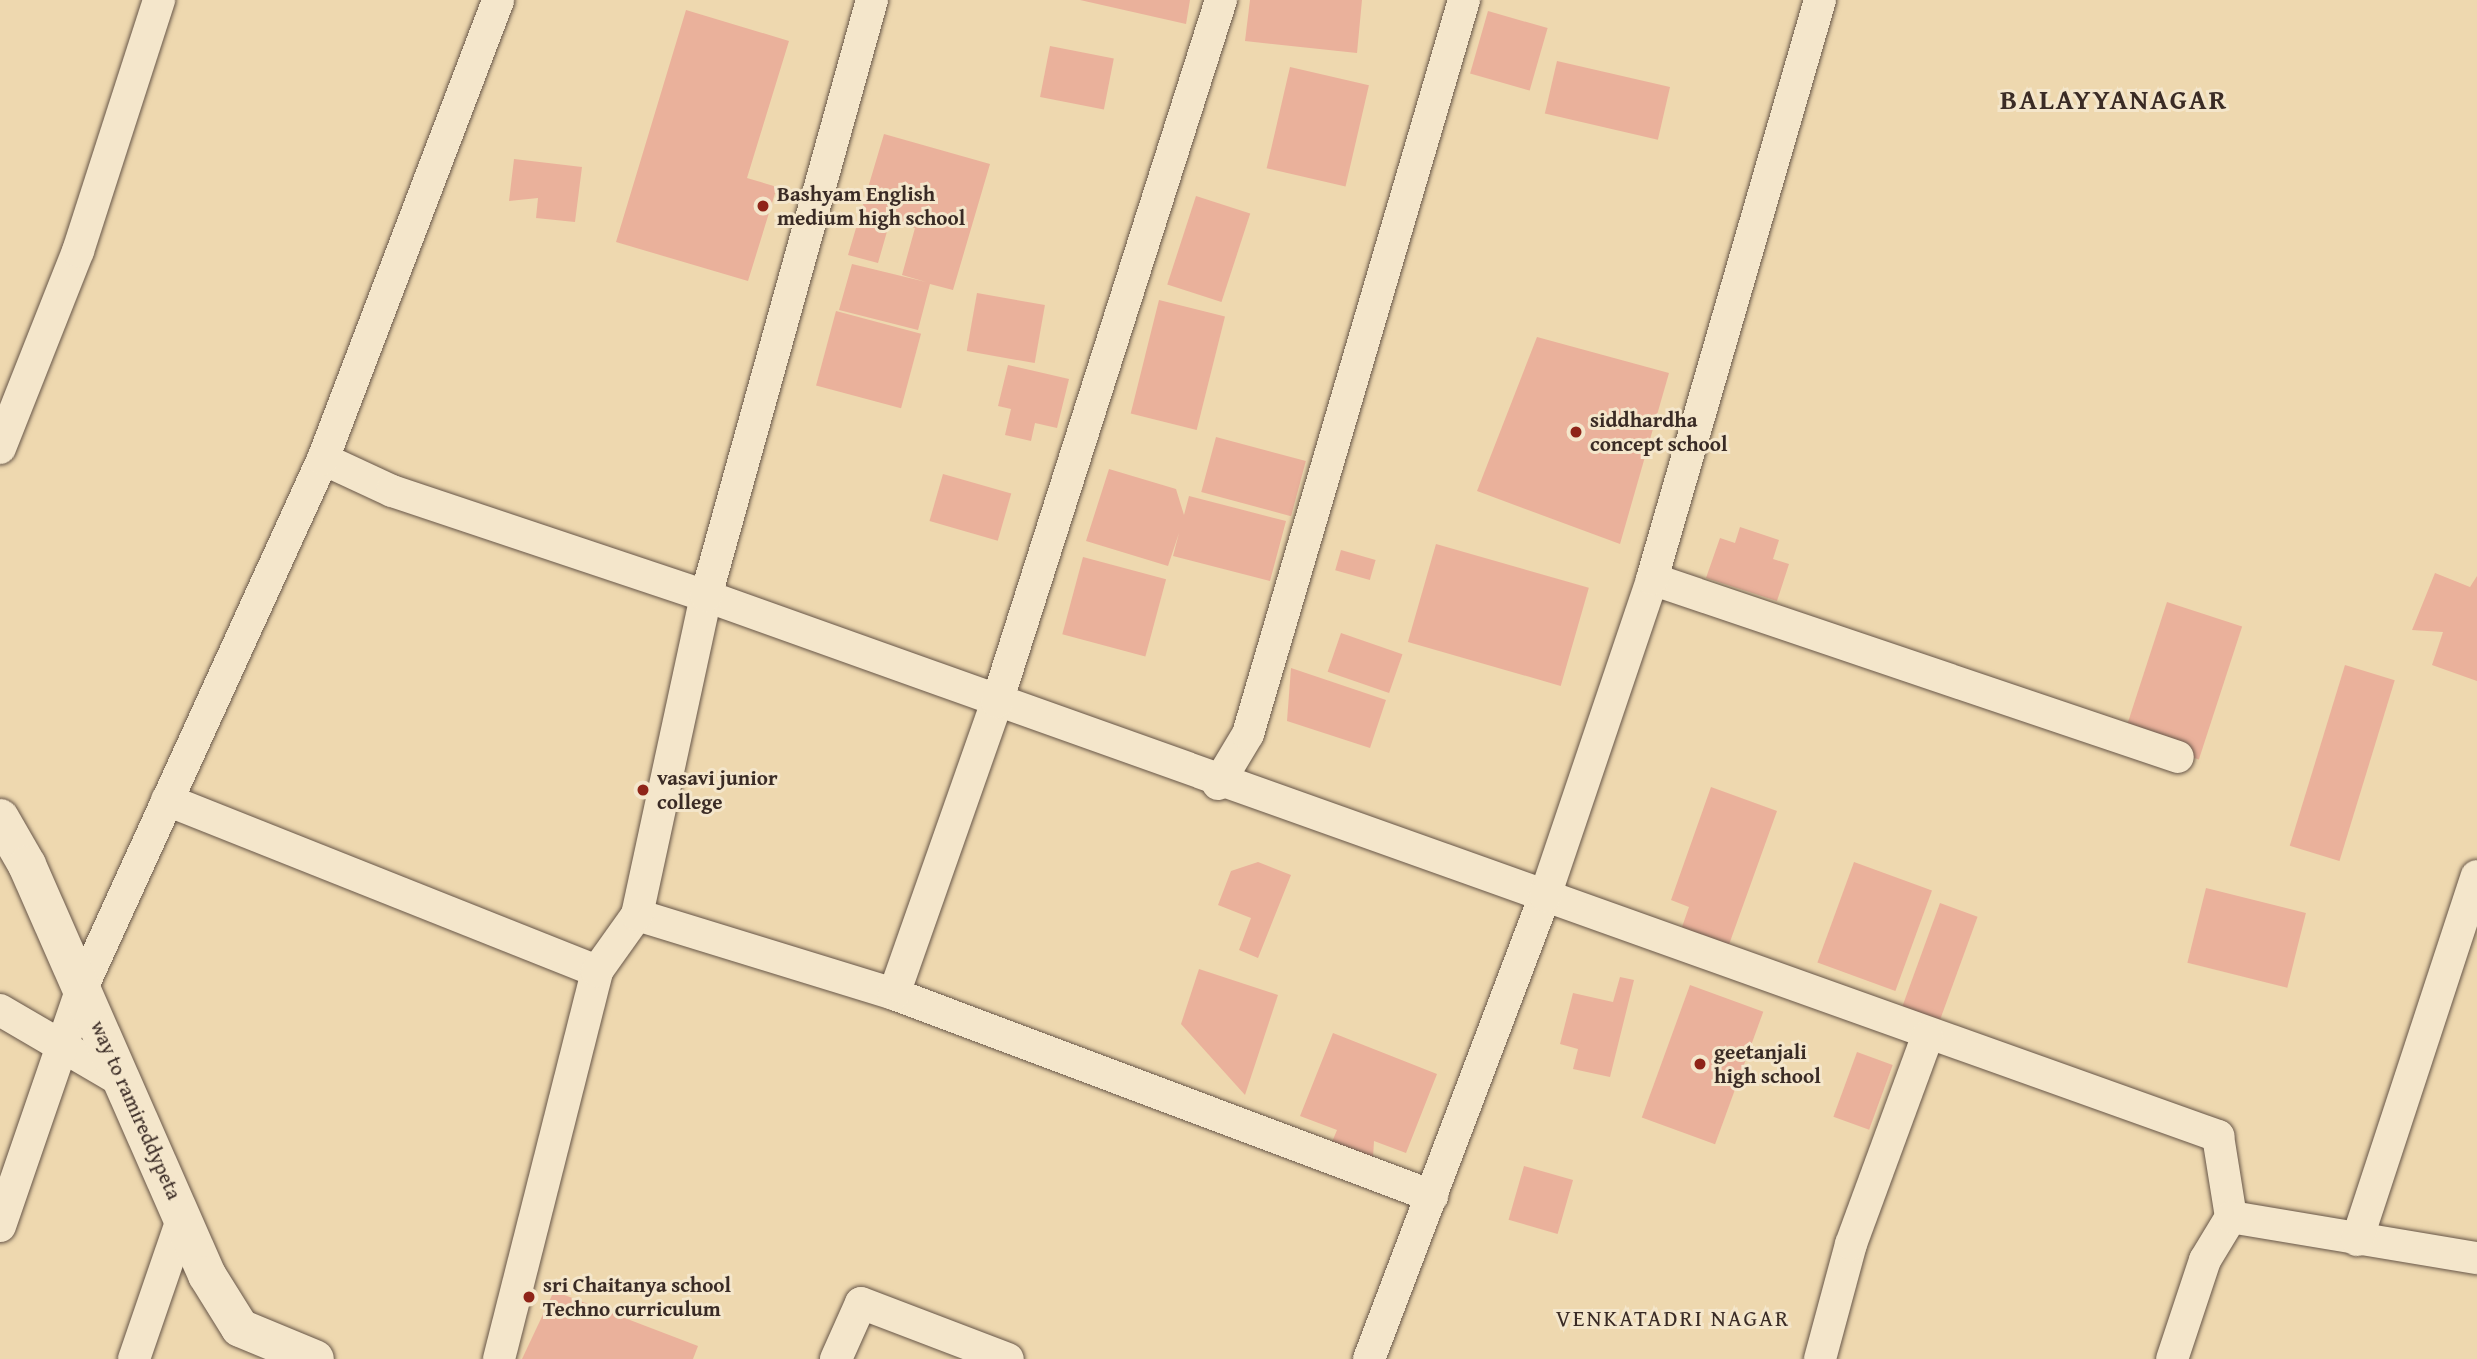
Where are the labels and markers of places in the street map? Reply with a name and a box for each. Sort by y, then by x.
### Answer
place label: Bashyam English medium high school [777,181,965,231]
marker: Bashyam English medium high school [755,198,771,214]
place label: siddhardha concept school [1590,407,1727,457]
marker: siddhardha concept school [1568,424,1584,440]
place label: vasavi junior college [657,765,778,815]
marker: vasavi junior college [635,782,651,798]
place label: geetanjali high school [1714,1039,1821,1089]
marker: geetanjali high school [1692,1056,1708,1072]
place label: sri Chaitanya school Techno curriculum [543,1272,731,1322]
marker: sri Chaitanya school Techno curriculum [521,1289,537,1305]

